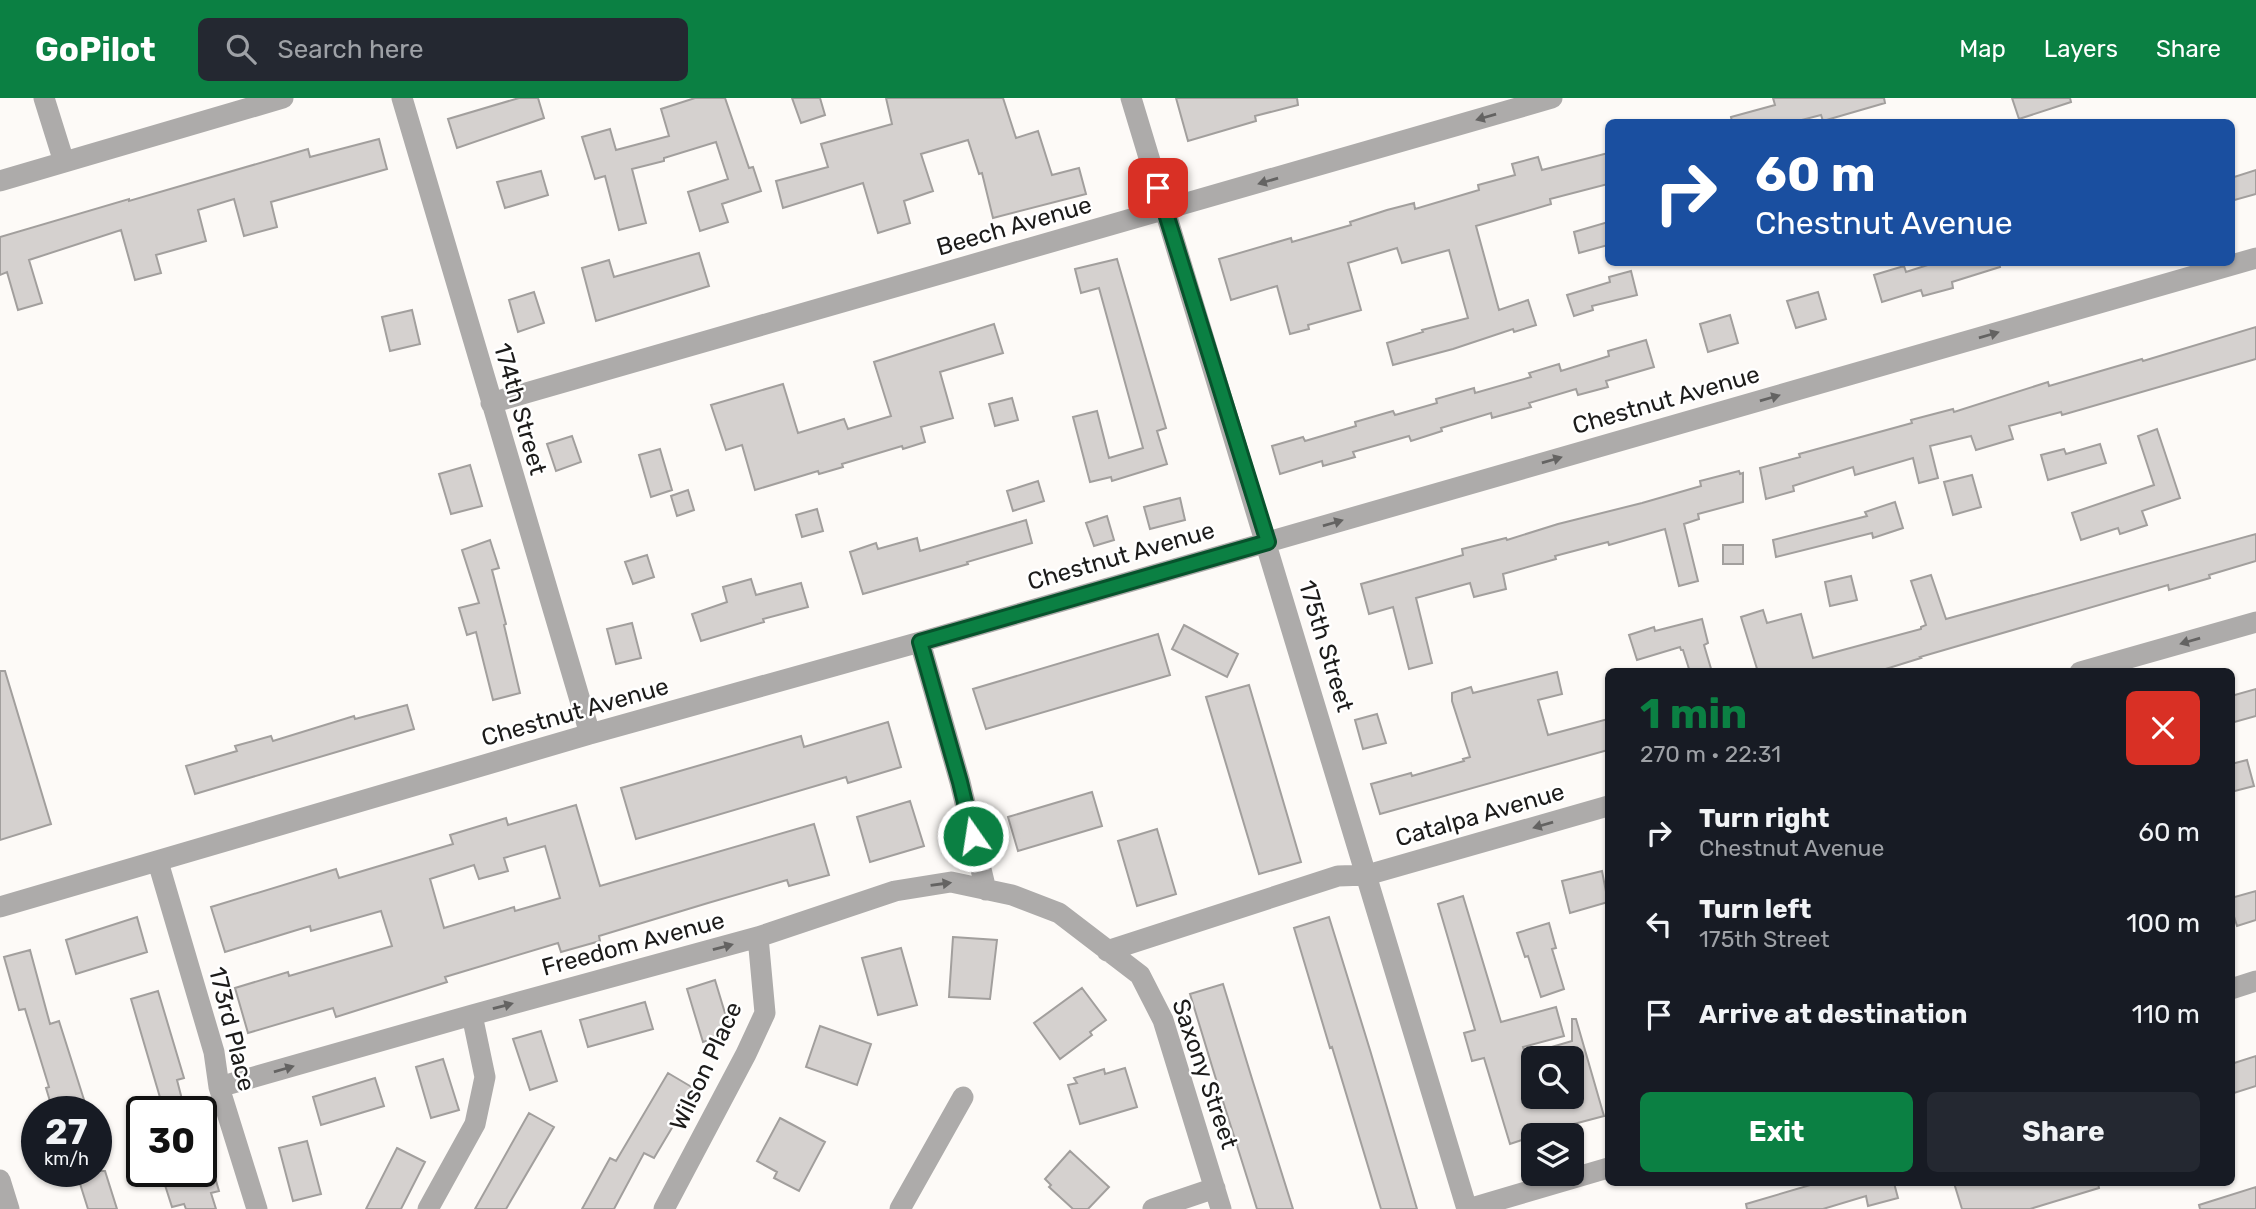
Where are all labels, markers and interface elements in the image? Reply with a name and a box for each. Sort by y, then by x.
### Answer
search box [198,18,688,81]
text: GoPilot [35,30,156,69]
icon: search [222,30,260,68]
text: Search here [278,34,423,65]
text: Map [1959,35,2006,63]
text: Layers [2044,35,2118,63]
text: Share [2156,35,2221,63]
one-way arrow [1475,112,1497,123]
text: 60 m [1755,145,1876,203]
icon: right [1640,147,1731,238]
pin [1128,158,1188,218]
icon: arrive [1139,169,1177,207]
one-way arrow [1257,176,1278,186]
street label: Beech Avenue [933,190,1095,262]
text: Chestnut Avenue [1755,204,2013,242]
one-way arrow [1979,329,2000,339]
street label: 174th Street [488,340,552,478]
street label: Chestnut Avenue [1569,360,1763,440]
one-way arrow [1760,392,1781,402]
one-way arrow [1541,455,1562,465]
street label: Chestnut Avenue [1024,516,1218,596]
one-way arrow [1323,518,1344,528]
street label: 175th Street [1293,577,1359,715]
one-way arrow [2180,636,2201,646]
street label: Chestnut Avenue [478,672,672,752]
text: 1 min [1640,689,1747,739]
button: close [2126,691,2200,765]
text: 270 m · 22:31 [1640,740,1781,768]
street label: Catalpa Avenue [1392,778,1568,852]
position arrow [936,799,1010,873]
text: Turn right [1699,803,1829,834]
icon: right [1640,814,1678,852]
text: 60 m [2138,817,2200,848]
one-way arrow [1531,820,1553,831]
text: Chestnut Avenue [1699,834,1884,862]
one-way arrow [930,878,952,889]
text: Turn left [1699,894,1811,925]
icon: left [1640,905,1678,943]
street label: Freedom Avenue [539,906,727,982]
text: 100 m [2126,908,2200,939]
text: 175th Street [1699,925,1829,953]
one-way arrow [713,941,734,951]
street label: 173rd Place [203,964,261,1094]
street label: Saxony Street [1166,995,1244,1153]
icon: arrive [1640,996,1678,1034]
street label: Wilson Place [664,997,748,1135]
text: Arrive at destination [1699,999,1967,1030]
text: 110 m [2132,999,2200,1030]
one-way arrow [492,1000,514,1011]
map controls [1521,1046,1584,1186]
button: search [1521,1046,1584,1109]
one-way arrow [274,1063,295,1073]
button: Exit [1640,1092,1913,1172]
button: Share [1927,1092,2200,1172]
speed limit sign: 30 [126,1096,217,1187]
text: 27 [45,1111,88,1153]
button: layers [1521,1123,1584,1186]
text: km/h [44,1148,89,1170]

